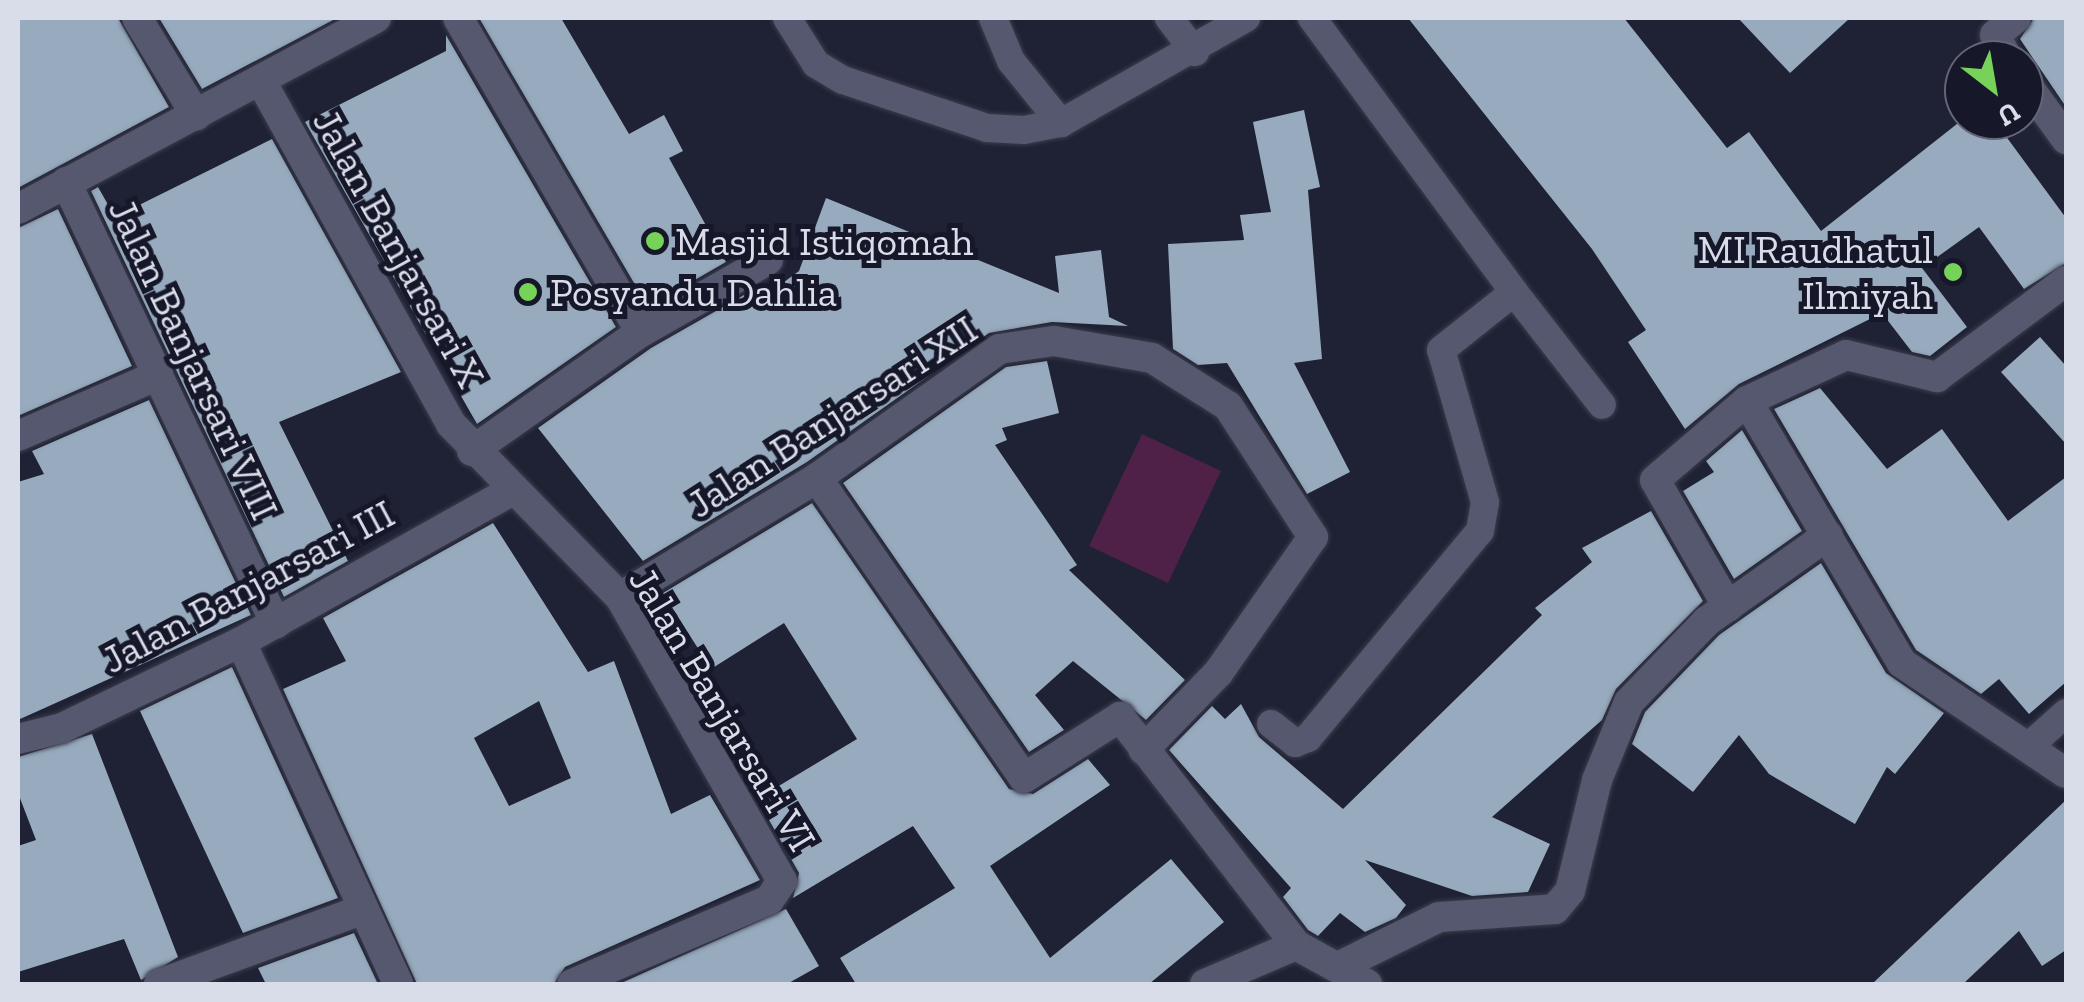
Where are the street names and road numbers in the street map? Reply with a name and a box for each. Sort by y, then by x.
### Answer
street label: Jalan Banjarsari X [303,101,495,395]
street label: Jalan Banjarsari VIII [98,190,290,528]
street label: Jalan Banjarsari XII [678,304,986,528]
street label: Jalan Banjarsari III [94,489,402,683]
street label: Jalan Banjarsari VI [619,558,827,860]

